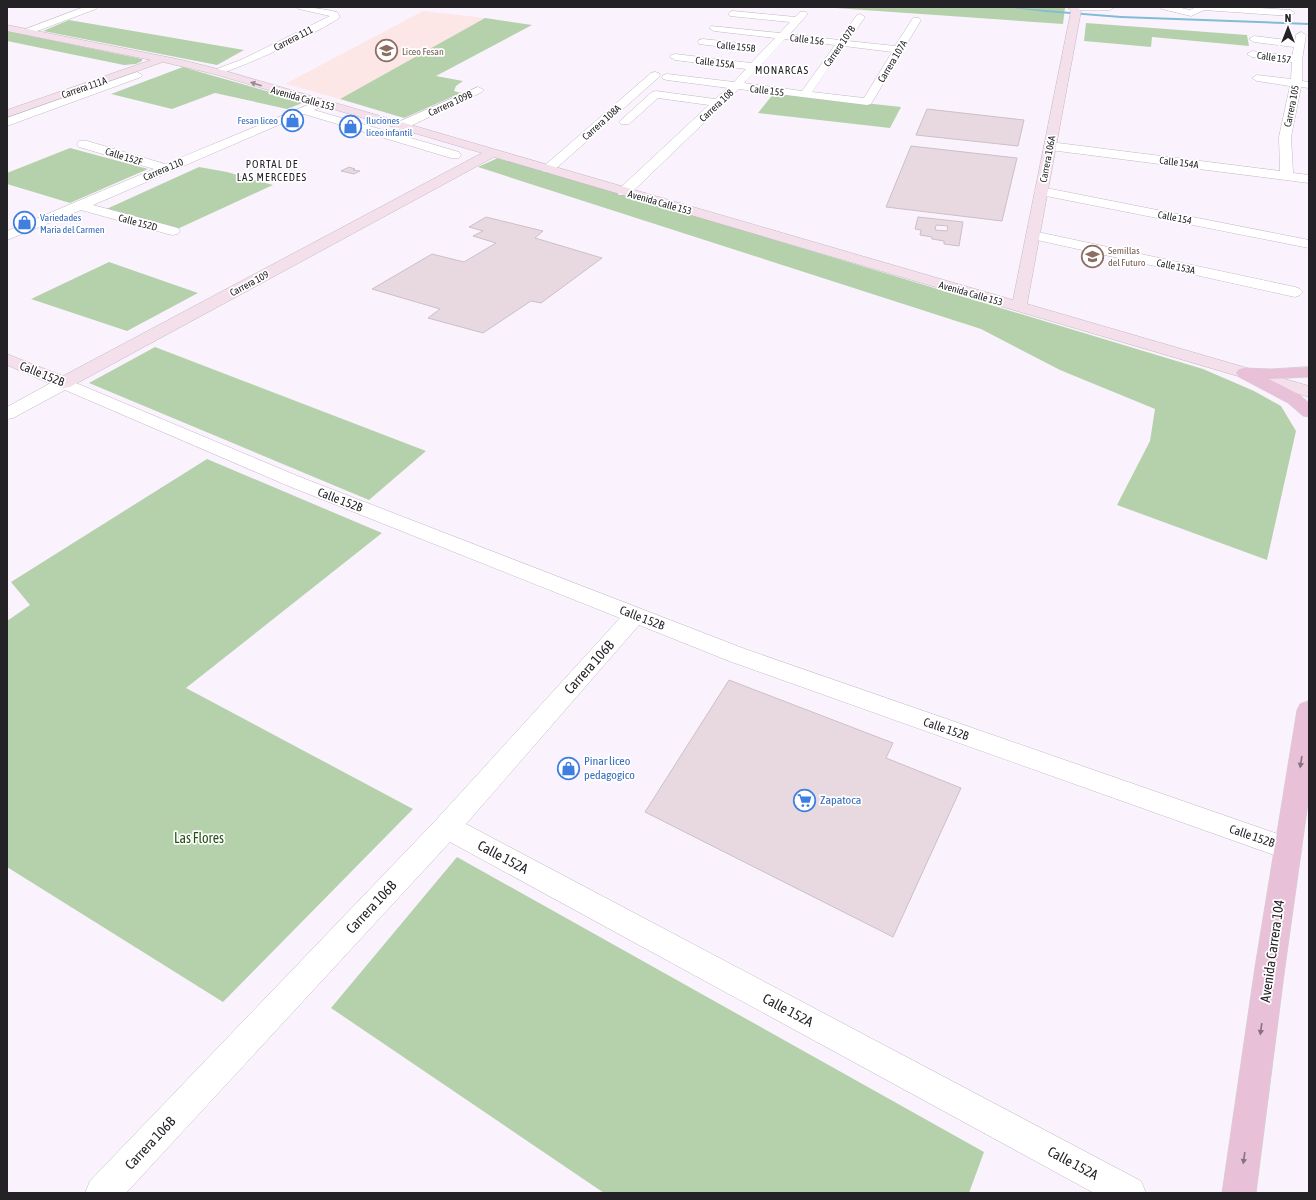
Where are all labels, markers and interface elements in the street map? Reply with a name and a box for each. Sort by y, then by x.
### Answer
north arrow [1268,8,1308,48]
text: N [1285,12,1291,24]
street label: Carrera 111 [272,24,315,53]
street label: Carrera 107B [821,24,858,69]
street label: Calle 156 [789,32,825,47]
school or university icon: Liceo Fesan [373,38,399,64]
street label: Carrera 107A [876,38,909,84]
street label: Calle 155B [716,39,756,54]
place label: Liceo Fesan [402,46,444,57]
street label: Calle 157 [1256,50,1292,65]
street label: Calle 155A [695,55,735,70]
district label: MONARCAS [755,64,809,76]
street label: Carrera 111A [60,75,108,100]
one-way arrow [250,81,262,87]
street label: Calle 155 [749,83,785,98]
street label: Avenida Calle 153 [270,84,336,113]
street label: Carrera 105 [1282,84,1301,128]
street label: Carrera 108 [697,87,736,124]
street label: Carrera 109B [426,88,474,118]
street label: Carrera 108A [580,102,623,142]
shop icon: Fesan liceo [280,107,306,133]
shop icon: Iluciones liceo infantil [337,113,363,139]
place label: Fesan liceo [237,115,278,126]
place label: Iluciones liceo infantil [366,115,413,138]
street label: Carrera 106A [1038,135,1057,183]
street label: Calle 152F [104,146,144,167]
street label: Calle 154A [1159,155,1199,170]
street label: Carrera 110 [141,156,185,183]
district label: PORTAL DE LAS MERCEDES [237,158,307,183]
street label: Avenida Calle 153 [627,188,693,217]
street label: Calle 154 [1157,209,1193,226]
shop icon: Variedades Maria del Carmen [12,210,38,236]
place label: Variedades Maria del Carmen [40,212,105,235]
street label: Calle 152D [117,212,159,233]
school or university icon: Semillas del Futuro [1079,243,1105,269]
place label: Semillas del Futuro [1108,245,1146,268]
street label: Calle 153A [1156,257,1196,276]
street label: Carrera 109 [228,268,271,298]
street label: Avenida Calle 153 [938,279,1004,308]
street label: Calle 152B [18,359,67,389]
street label: Calle 152B [316,485,365,515]
street label: Calle 152B [618,603,667,633]
street label: Carrera 106B [561,637,617,697]
street label: Calle 152B [922,715,971,743]
place label: Pinar liceo pedagogico [584,754,635,782]
shop icon: Pinar liceo pedagogico [555,755,581,781]
one-way arrow [1298,756,1304,768]
supermarket icon: Zapatoca [791,787,817,813]
place label: Zapatoca [820,793,861,807]
street label: Calle 152B [1228,822,1277,850]
park label: Las Flores [174,830,224,846]
street label: Calle 152A [475,837,531,877]
street label: Carrera 106B [343,877,400,937]
street label: Avenida Carrera 104 [1257,898,1287,1003]
street label: Calle 152A [760,990,816,1030]
one-way arrow [1258,1023,1264,1035]
street label: Carrera 106B [122,1113,179,1173]
street label: Calle 152A [1045,1143,1101,1183]
one-way arrow [1241,1152,1247,1164]

